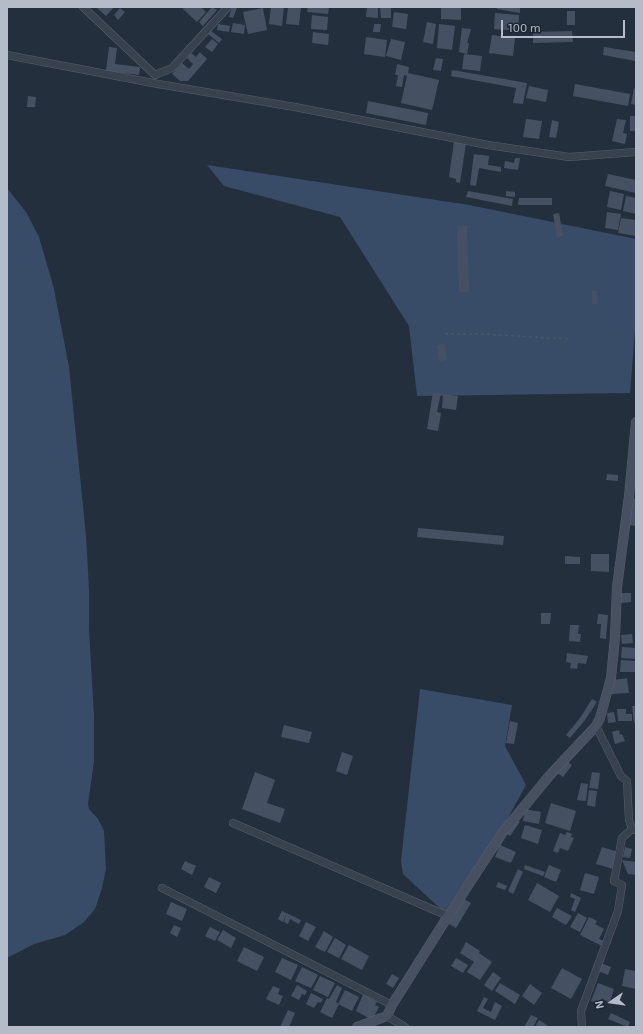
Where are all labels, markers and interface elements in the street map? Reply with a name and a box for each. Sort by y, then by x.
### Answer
scale bar [503,12,627,38]
text: 100 m [508,20,540,34]
north arrow [591,982,631,1022]
text: N [592,999,606,1010]

